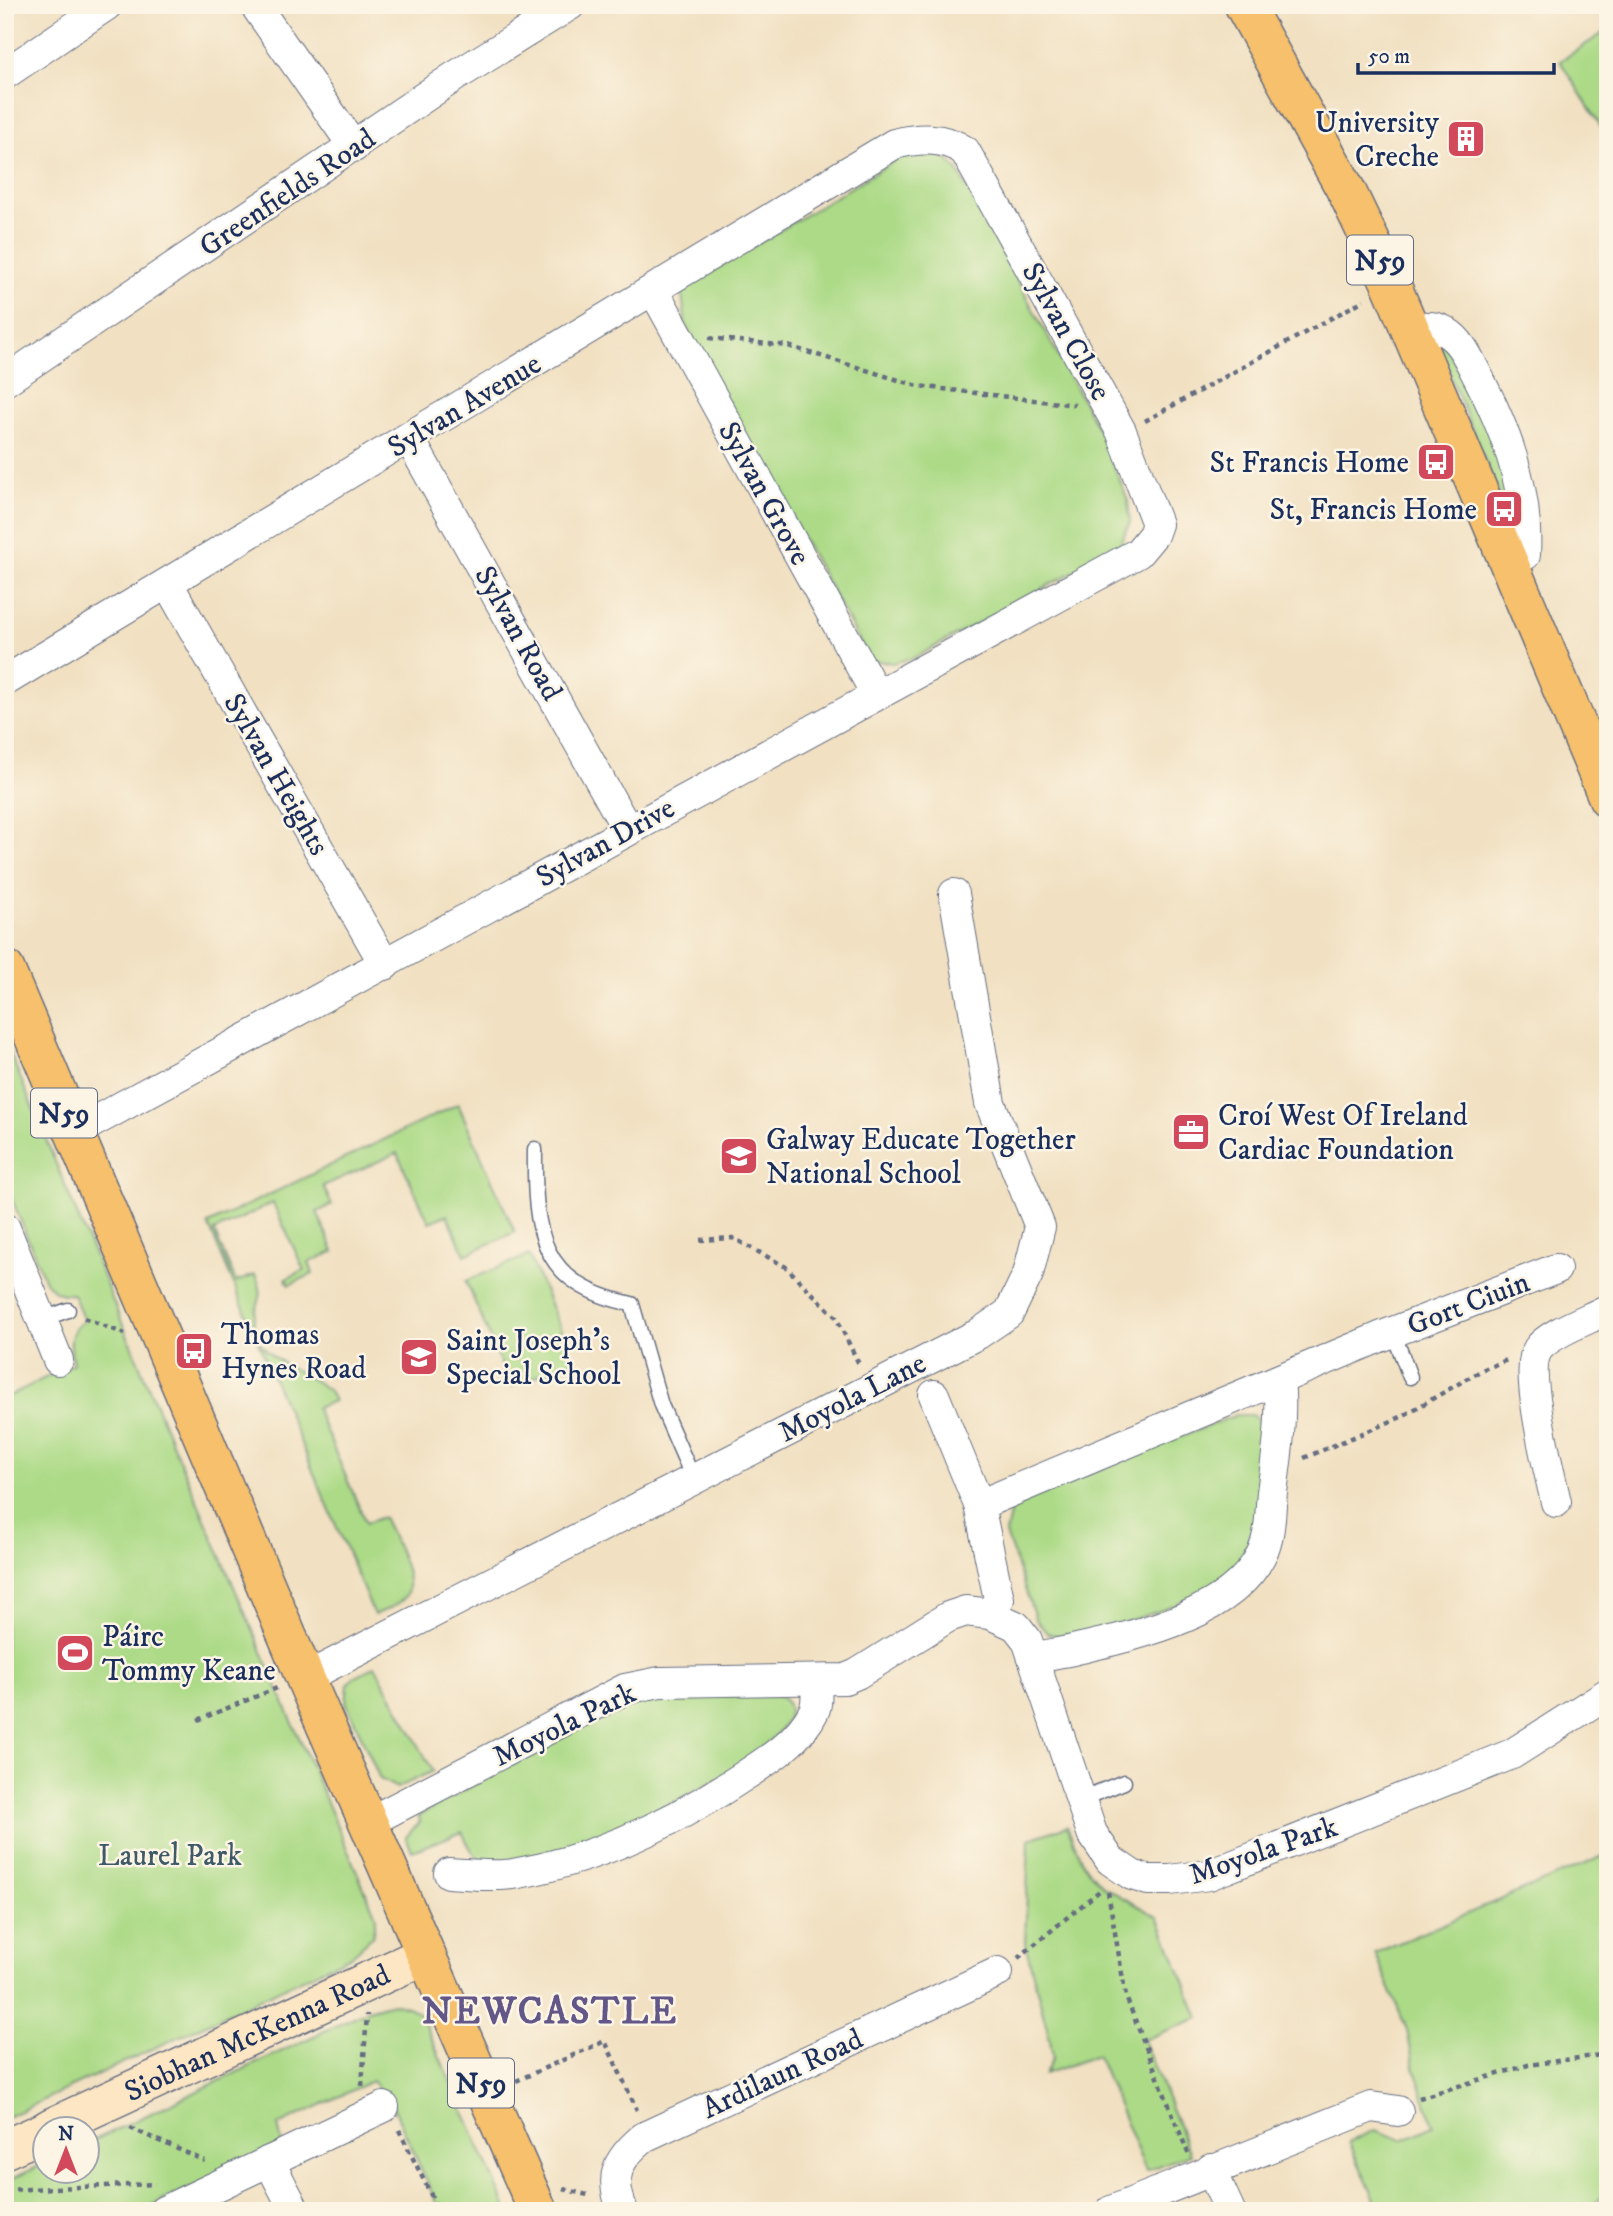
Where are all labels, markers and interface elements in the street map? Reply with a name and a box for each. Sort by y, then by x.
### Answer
scale bar [1358,32,1554,76]
text: 50 m [1368,44,1410,70]
place label: University Creche [1315,105,1440,176]
building icon: University Creche [1445,118,1487,160]
street label: Greenfields Road [193,121,383,266]
road number: N59 [1347,236,1413,284]
street label: Sylvan Close [1013,256,1119,407]
street label: Sylvan Avenue [381,346,548,467]
street label: Sylvan Grove [709,416,818,572]
bus stop icon: St Francis Home [1415,441,1457,483]
place label: St Francis Home [1210,445,1409,482]
bus stop icon: St, Francis Home [1483,488,1525,530]
place label: St, Francis Home [1269,492,1477,529]
street label: Sylvan Road [466,560,570,707]
street label: Sylvan Heights [215,687,337,862]
street label: Sylvan Drive [530,790,682,897]
road number: N59 [31,1088,97,1138]
place label: Croí West Of Ireland Cardiac Foundation [1218,1098,1468,1169]
office icon: Croí West Of Ireland Cardiac Foundation [1170,1111,1212,1153]
place label: Galway Educate Together National School [766,1122,1076,1193]
school or university icon: Galway Educate Together National School [718,1135,760,1177]
street label: Gort Ciuin [1402,1264,1535,1345]
place label: Thomas Hynes Road [221,1317,366,1388]
place label: Saint Joseph's Special School [446,1323,620,1394]
bus stop icon: Thomas Hynes Road [173,1330,215,1372]
school or university icon: Saint Joseph's Special School [398,1336,440,1378]
street label: Moyola Lane [773,1345,933,1451]
place label: Páirc Tommy Keane [102,1619,276,1690]
sports icon: Páirc Tommy Keane [54,1632,96,1674]
street label: Moyola Park [487,1675,642,1776]
street label: Moyola Park [1184,1809,1343,1894]
park label: Laurel Park [98,1838,242,1875]
street label: Siobhan McKenna Road [119,1957,396,2111]
district label: NEWCASTLE [422,1989,678,2036]
street label: Ardilaun Road [696,2021,869,2128]
road number: N59 [448,2058,514,2108]
north arrow [32,2114,102,2184]
text: N [58,2123,74,2146]

